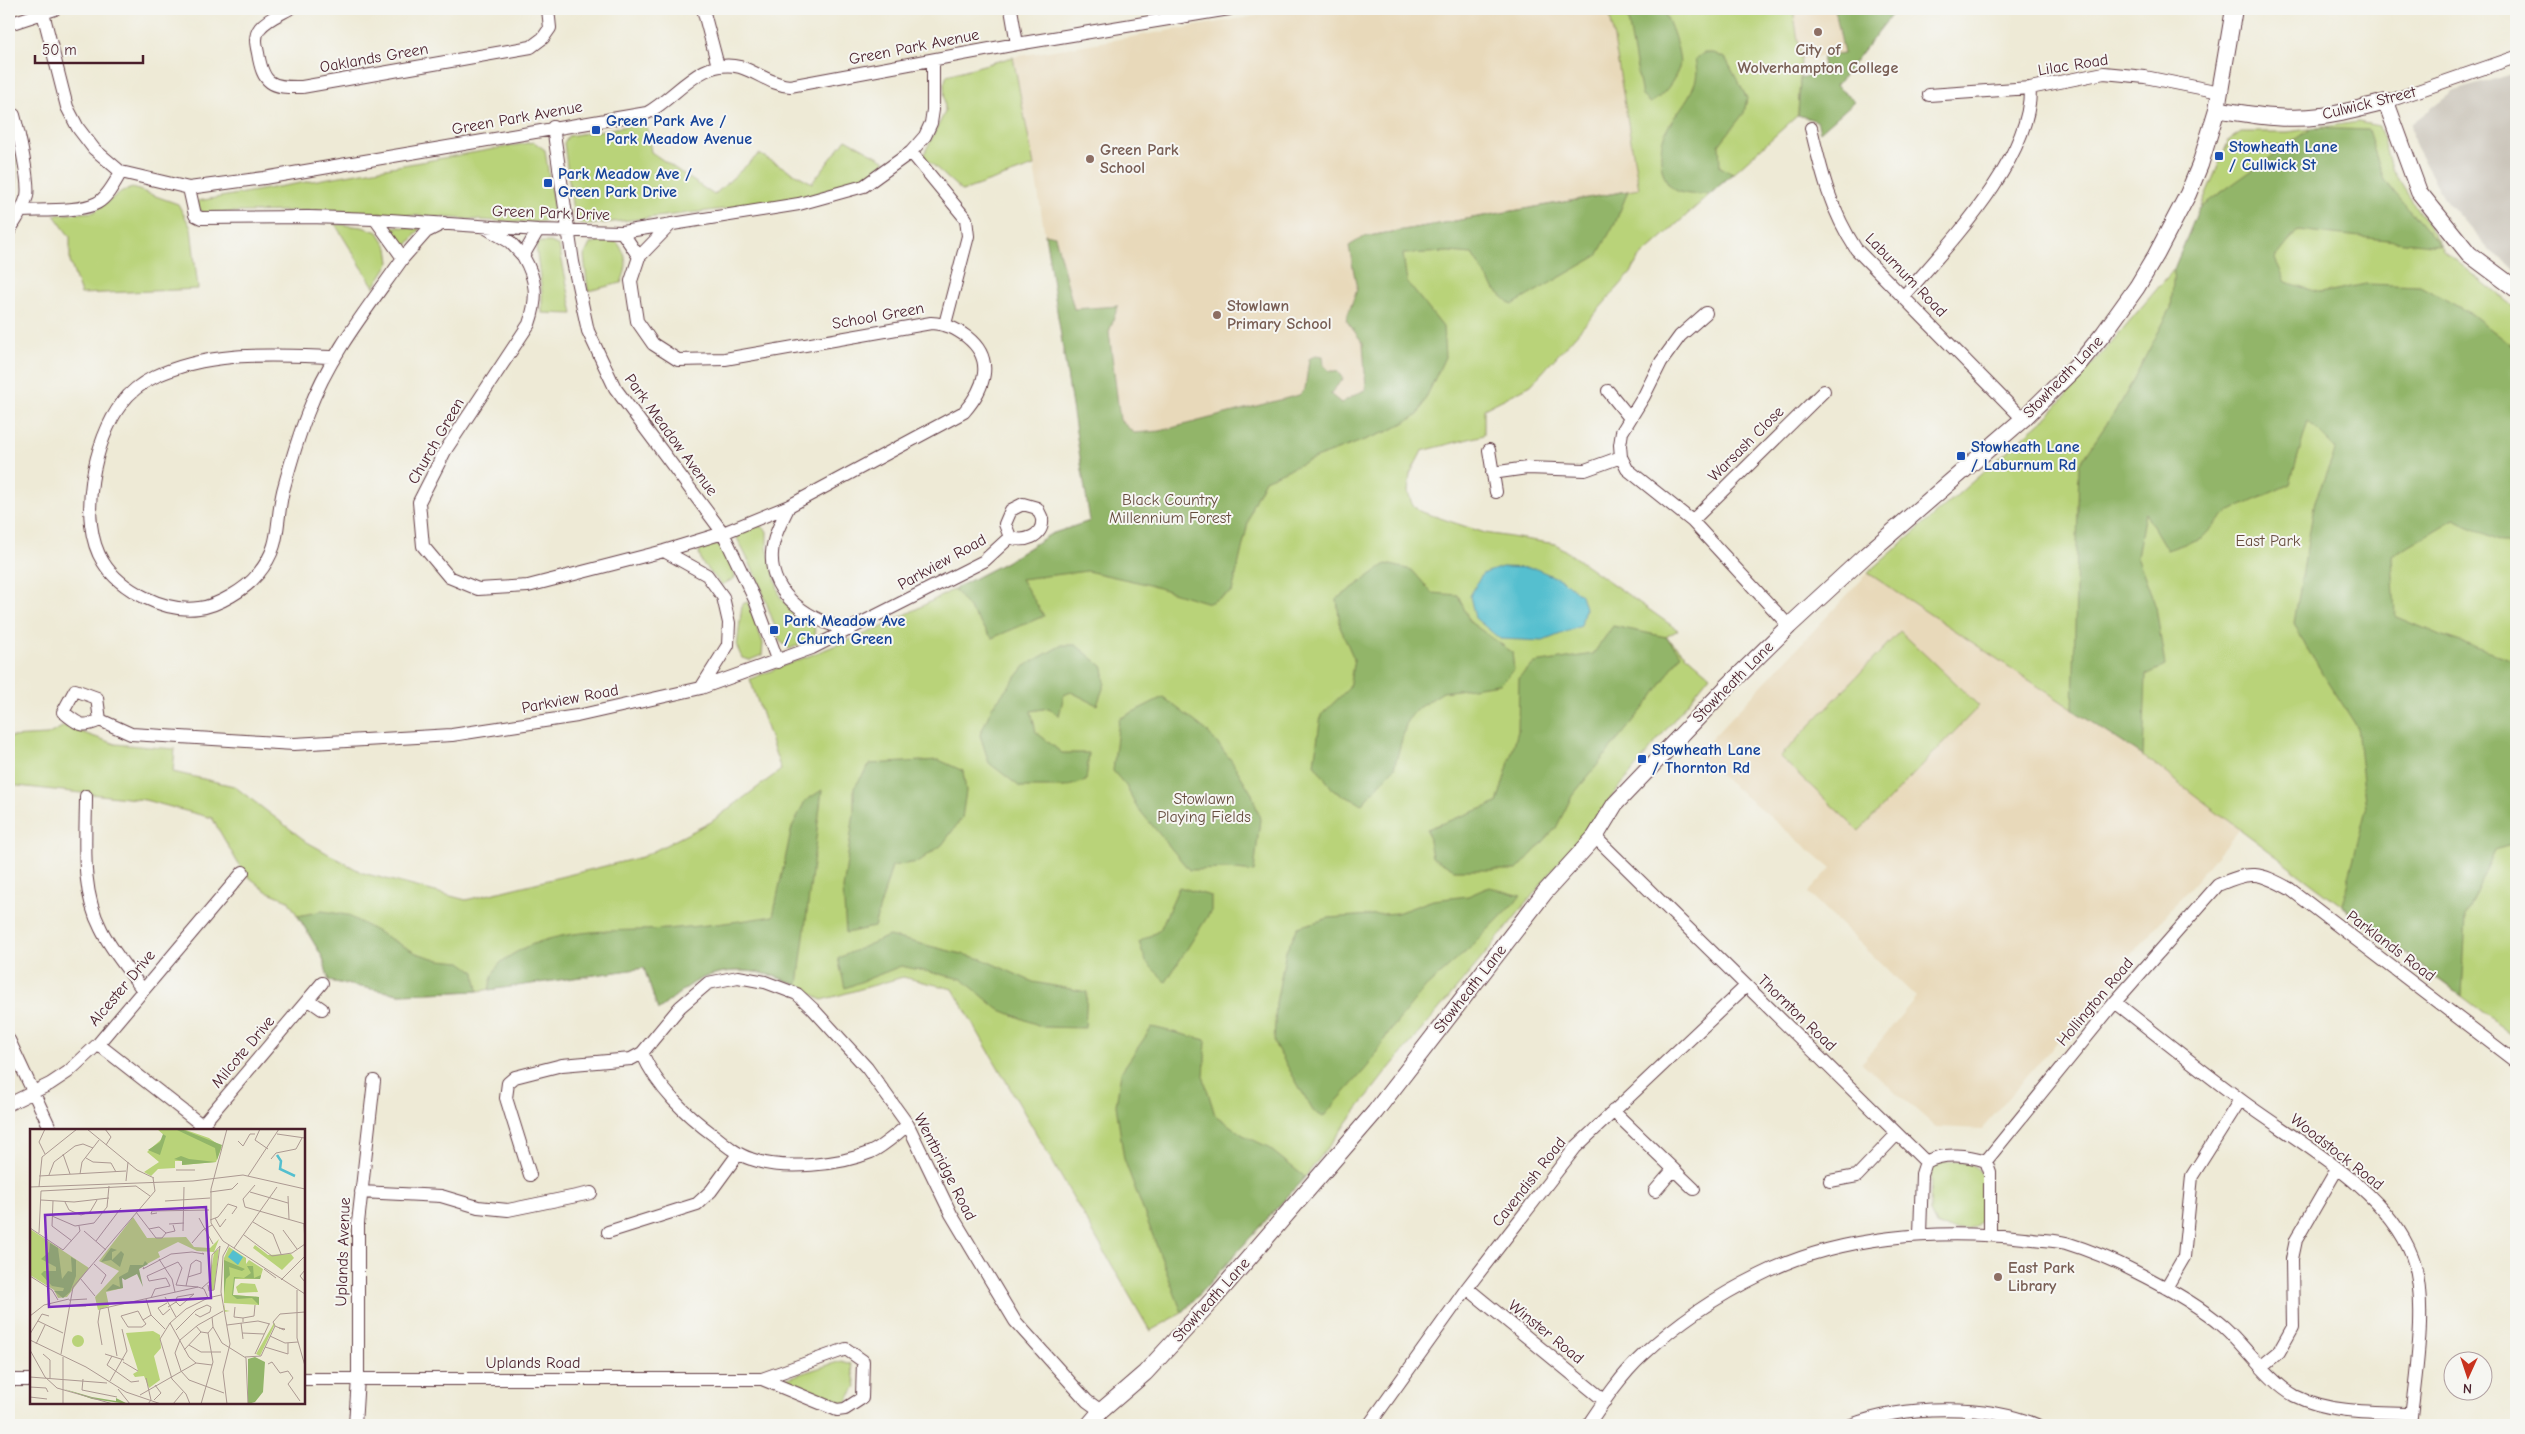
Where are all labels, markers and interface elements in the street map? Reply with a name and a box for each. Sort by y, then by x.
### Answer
street label: Green Park Avenue [847,26,981,68]
marker: City of Wolverhampton College [1812,26,1824,38]
scale bar [35,32,142,64]
street label: Oaklands Green [318,40,430,76]
text: 50 m [42,41,77,59]
place label: City of Wolverhampton College [1738,41,1899,77]
street label: Lilac Road [2037,51,2109,79]
street label: Culwick Street [2320,83,2418,123]
street label: Green Park Avenue [450,98,584,138]
place label: Green Park Ave / Park Meadow Avenue [606,112,752,148]
marker: Green Park Ave / Park Meadow Avenue [590,124,602,136]
place label: Stowheath Lane / Cullwick St [2229,138,2338,174]
place label: Green Park School [1100,141,1179,177]
marker: Stowheath Lane / Cullwick St [2213,150,2225,162]
marker: Green Park School [1084,153,1096,165]
place label: Park Meadow Ave / Green Park Drive [558,165,692,201]
marker: Park Meadow Ave / Green Park Drive [542,177,554,189]
street label: Green Park Drive [492,202,610,224]
street label: Laburnum Road [1862,229,1950,321]
place label: Stowlawn Primary School [1227,297,1332,333]
street label: School Green [831,299,925,333]
marker: Stowlawn Primary School [1211,309,1223,321]
street label: Stowheath Lane [2019,332,2107,422]
street label: Park Meadow Avenue [621,371,721,499]
street label: Church Green [404,395,468,487]
street label: Warsash Close [1705,403,1787,485]
place label: Stowheath Lane / Laburnum Rd [1971,438,2080,474]
marker: Stowheath Lane / Laburnum Rd [1955,450,1967,462]
park label: Black Country Millennium Forest [1109,491,1232,527]
street label: Parkview Road [895,530,989,594]
park label: East Park [2235,532,2301,550]
place label: Park Meadow Ave / Church Green [784,612,905,648]
marker: Park Meadow Ave / Church Green [768,624,780,636]
street label: Stowheath Lane [1689,638,1777,726]
street label: Parkview Road [520,681,620,717]
place label: Stowheath Lane / Thornton Rd [1652,741,1761,777]
marker: Stowheath Lane / Thornton Rd [1636,753,1648,765]
park label: Stowlawn Playing Fields [1157,790,1251,826]
street label: Parklands Road [2343,907,2439,985]
street label: Stowheath Lane [1430,941,1510,1037]
street label: Alcester Drive [85,946,159,1030]
street label: Hollington Road [2053,954,2137,1050]
street label: Thornton Road [1754,971,1840,1055]
street label: Milcote Drive [208,1012,278,1092]
street label: Woodstock Road [2287,1110,2387,1194]
street label: Wentbridge Road [910,1111,980,1223]
inset map [30,1129,305,1404]
street label: Cavendish Road [1488,1134,1570,1230]
street label: Uplands Avenue [332,1197,354,1307]
street label: Stowheath Lane [1168,1254,1254,1346]
place label: East Park Library [2008,1259,2075,1295]
marker: East Park Library [1992,1271,2004,1283]
street label: Winster Road [1505,1296,1587,1368]
north arrow [2442,1352,2492,1402]
street label: Uplands Road [485,1354,581,1372]
text: N [2462,1380,2472,1397]

